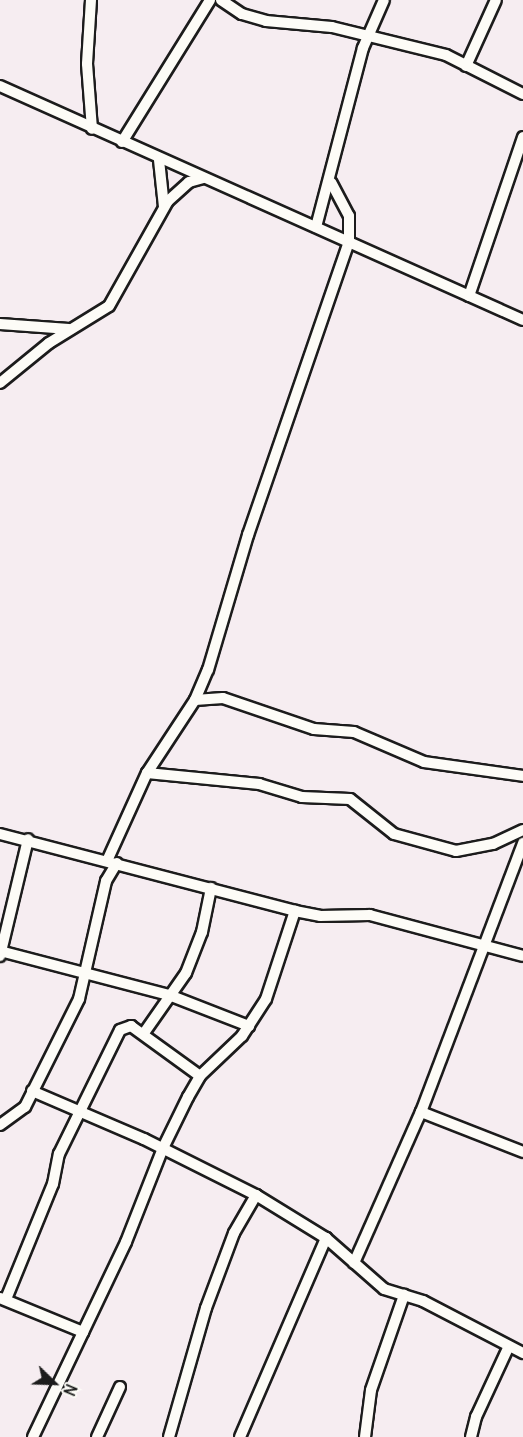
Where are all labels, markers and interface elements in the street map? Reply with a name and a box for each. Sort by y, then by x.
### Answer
north arrow [24,1353,84,1413]
text: N [59,1381,82,1399]

